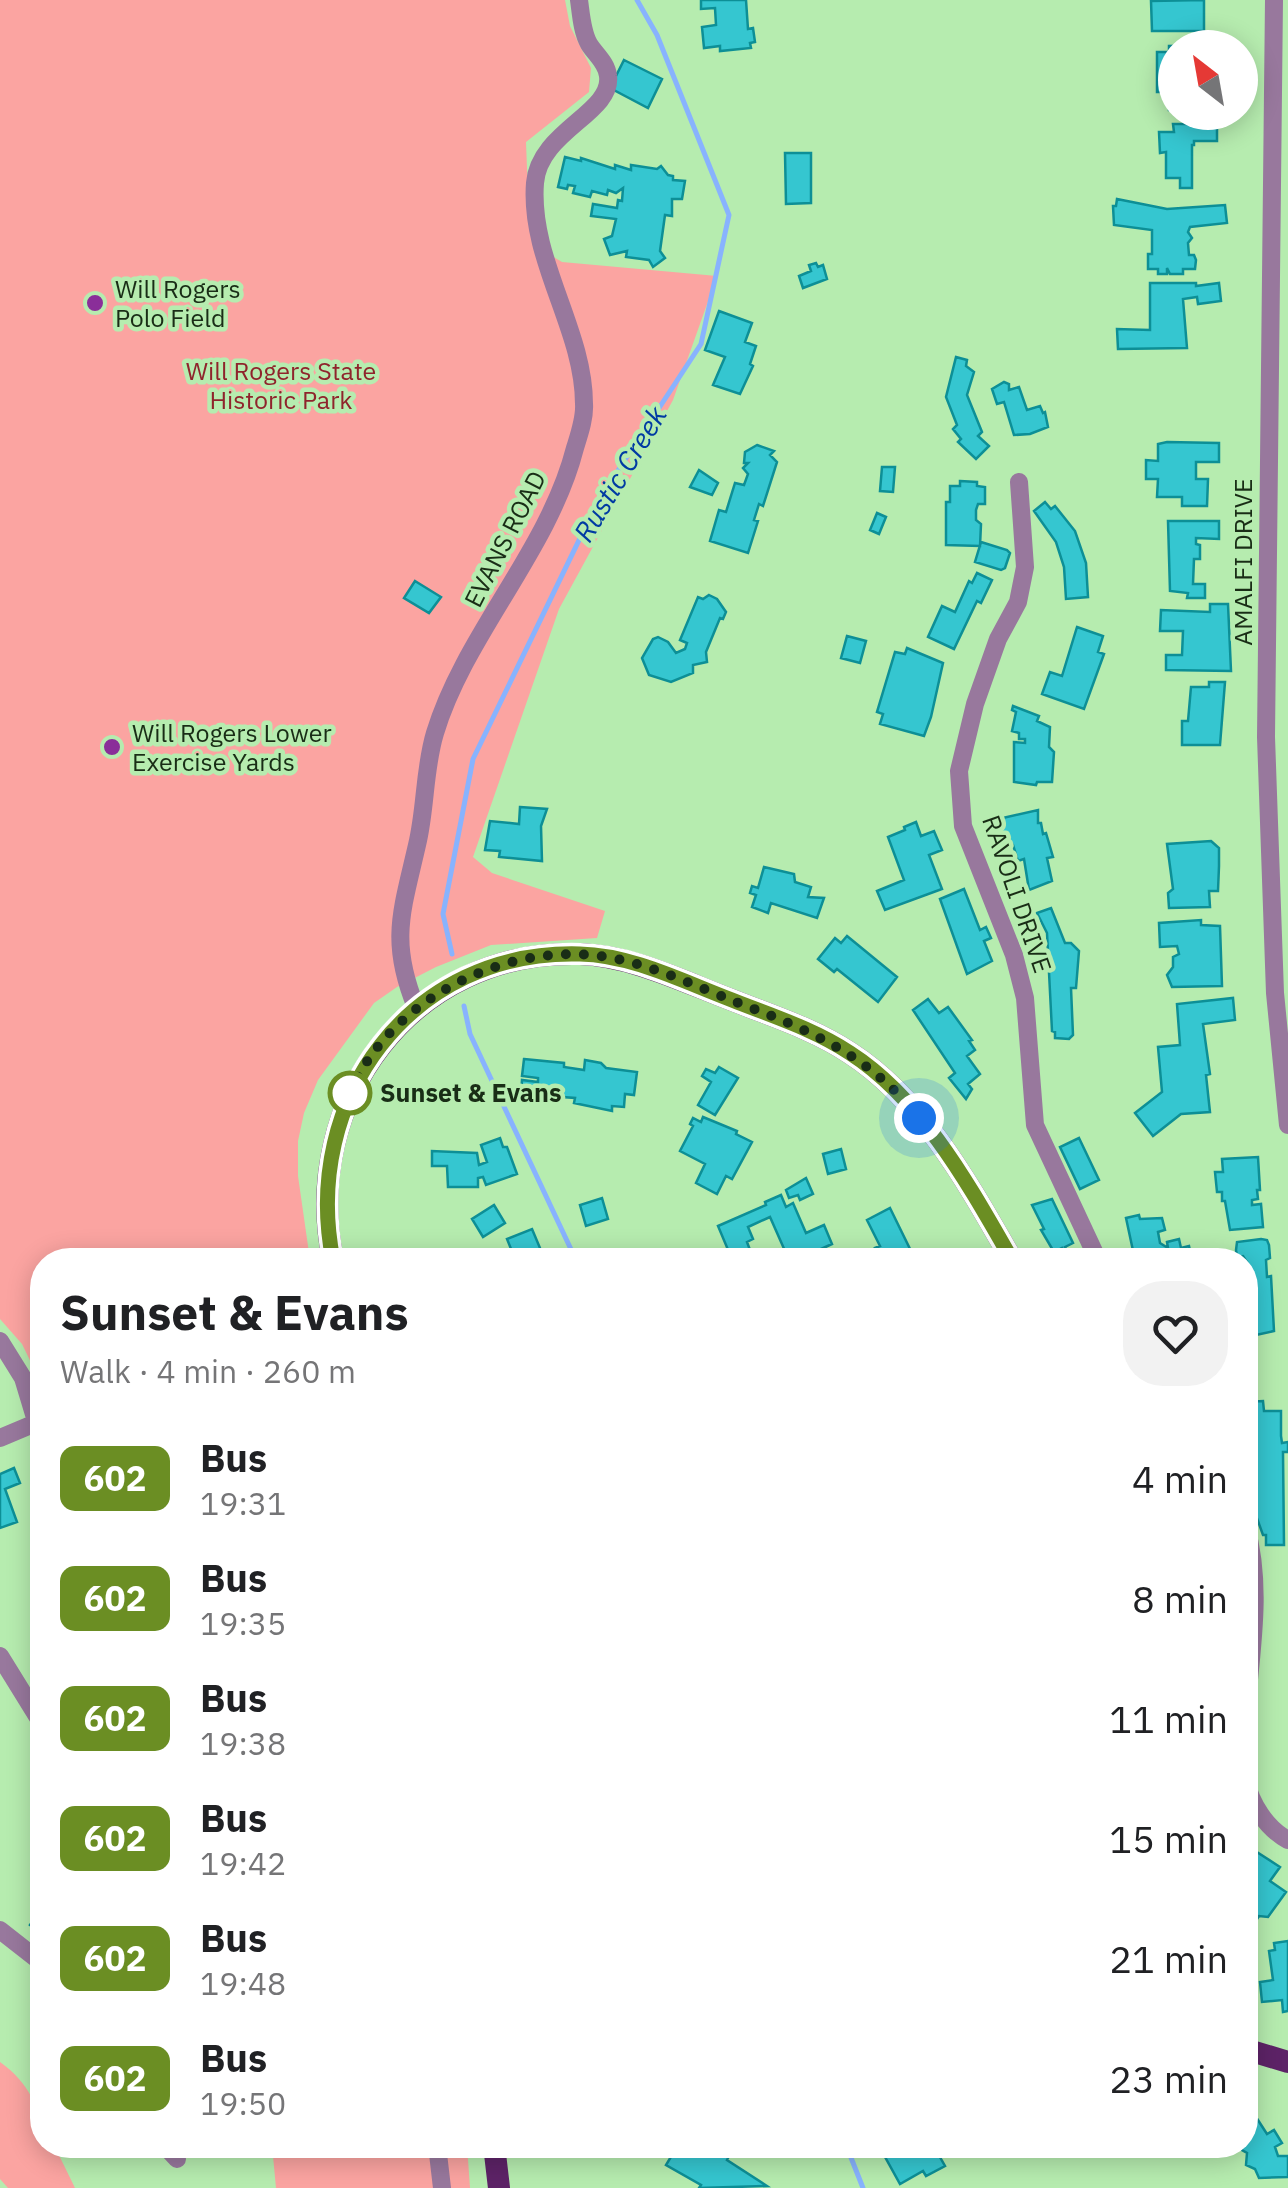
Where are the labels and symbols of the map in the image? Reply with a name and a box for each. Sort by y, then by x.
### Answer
north arrow [1158,30,1258,130]
place label: Will Rogers Polo Field [115,272,241,334]
marker: Will Rogers Polo Field [84,292,106,314]
park label: Will Rogers State Historic Park [186,354,376,416]
water label: Rustic Creek [565,399,675,548]
street label: EVANS ROAD [456,465,553,612]
street label: AMALFI DRIVE [1226,478,1259,646]
place label: Will Rogers Lower Exercise Yards [132,716,332,778]
marker: Will Rogers Lower Exercise Yards [101,736,123,758]
street label: RAVOLI DRIVE [975,811,1060,977]
marker: Sunset & Evans [329,1072,371,1114]
place label: Sunset & Evans [380,1076,562,1109]
your location [894,1093,944,1143]

